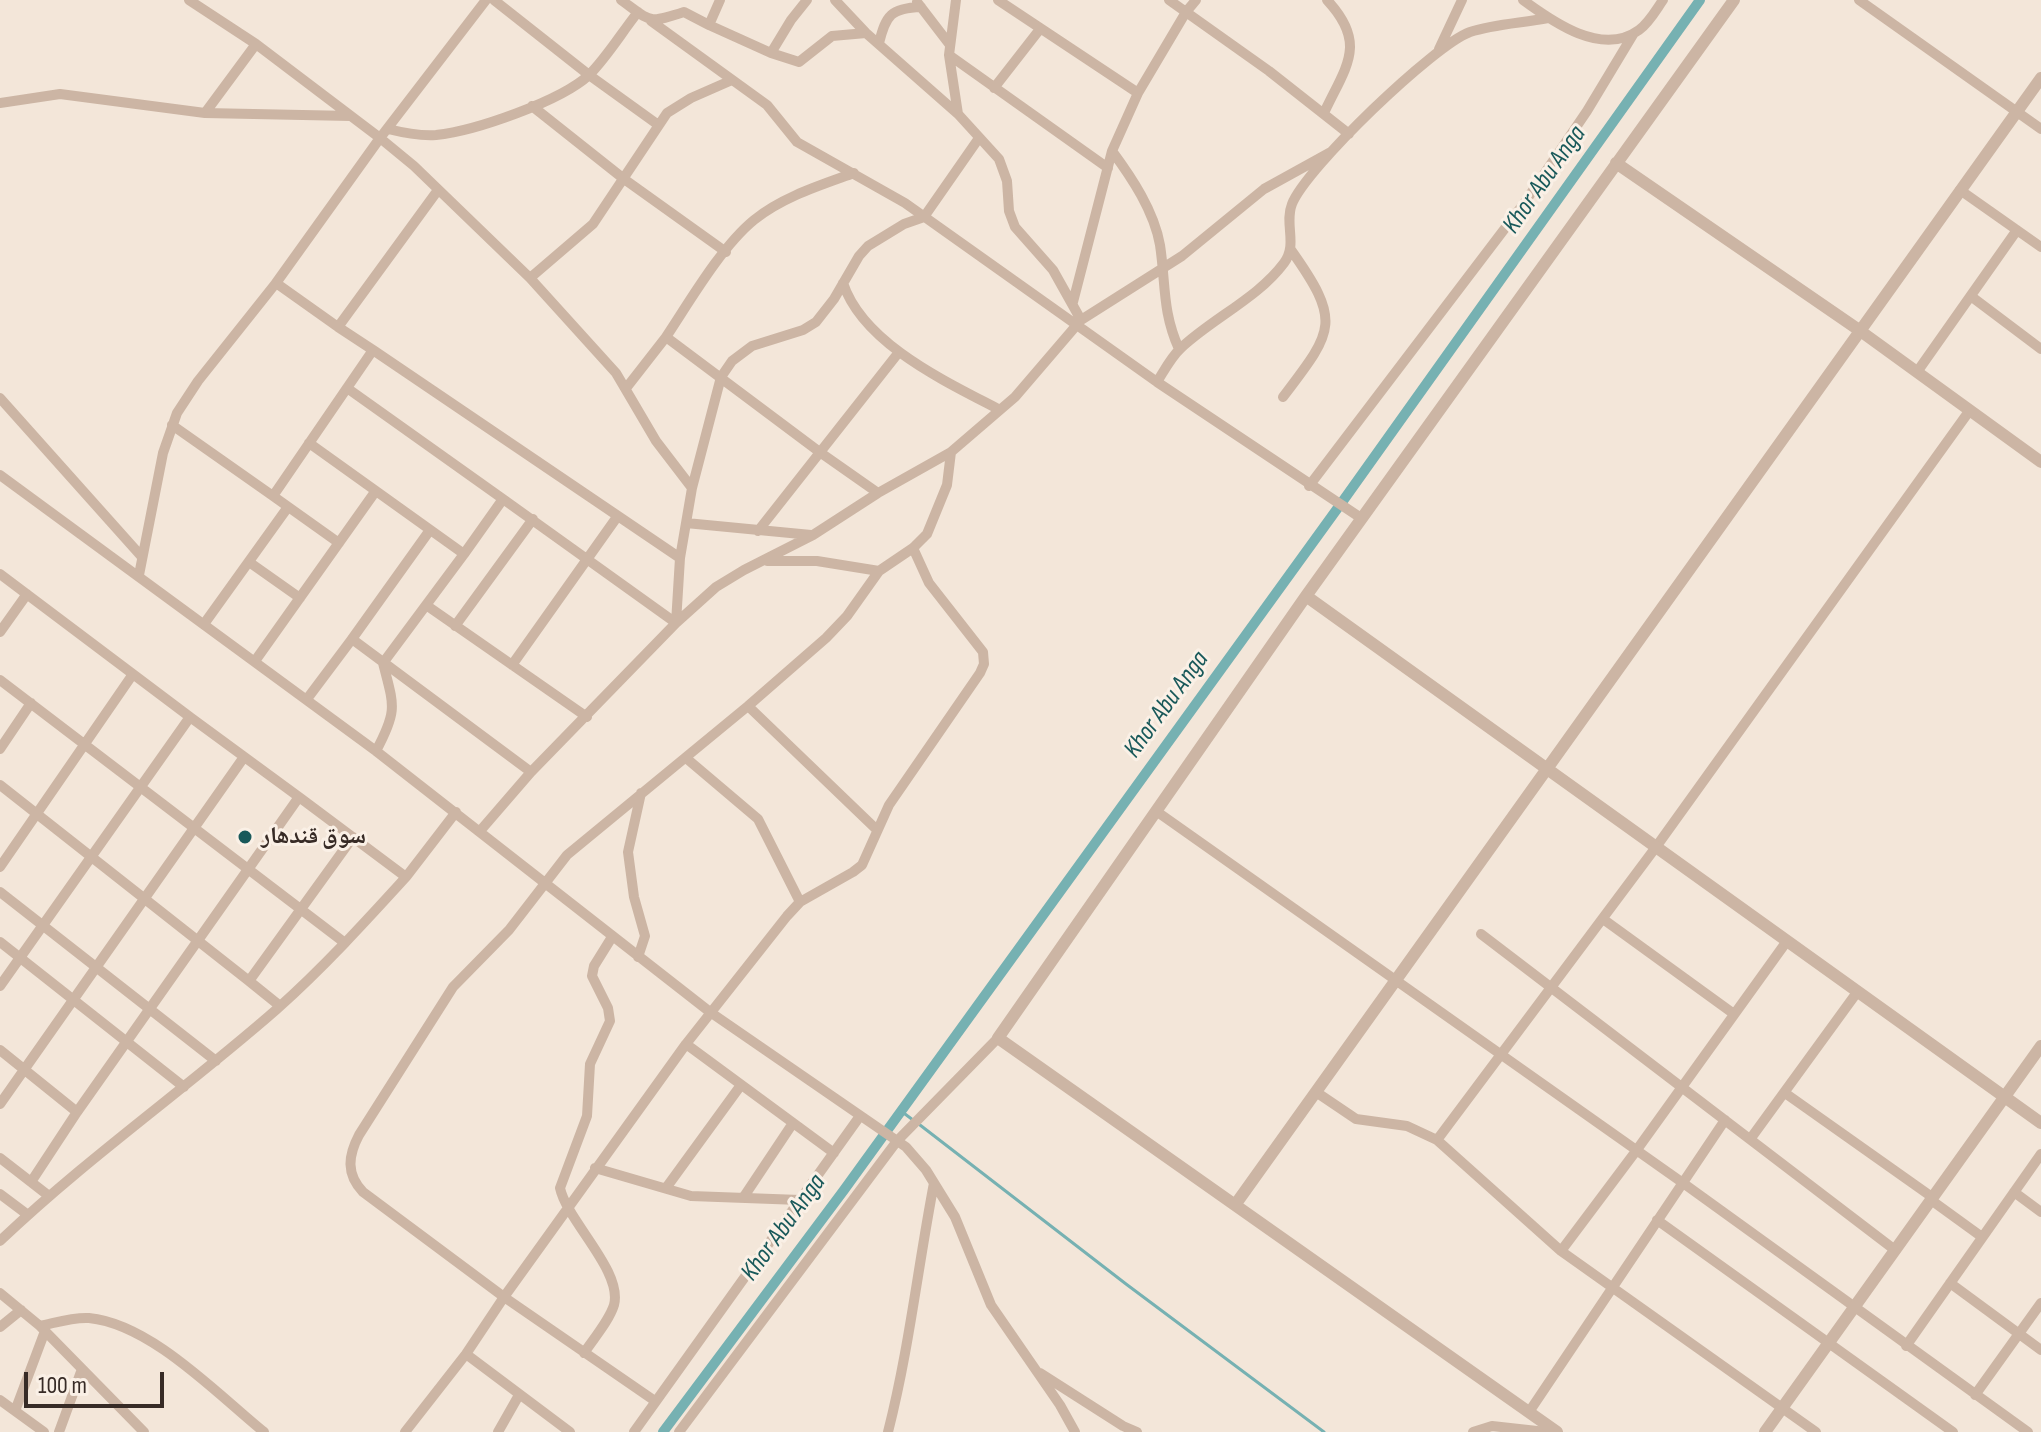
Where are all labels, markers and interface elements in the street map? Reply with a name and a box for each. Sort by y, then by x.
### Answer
water label: Khor Abu Anga [1497,120,1593,240]
water label: Khor Abu Anga [1118,646,1216,764]
place label: سوق قندهار [261,823,366,851]
marker: سوق قندهار [236,828,254,846]
water label: Khor Abu Anga [735,1169,833,1287]
scale bar [28,1356,168,1406]
text: 100 m [38,1371,87,1400]

